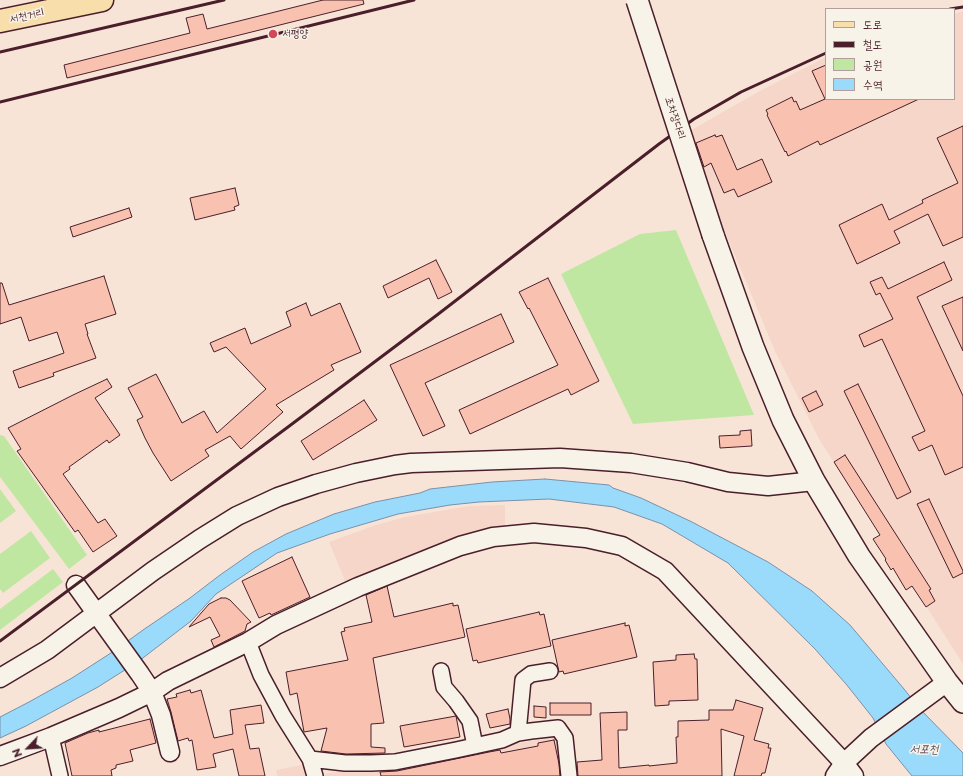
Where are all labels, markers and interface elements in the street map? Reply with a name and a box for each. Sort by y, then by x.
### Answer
street label: 서천거리 [8,6,46,26]
legend [825,8,955,100]
text: 도로 [863,15,882,33]
place label: 서평양 [282,27,309,41]
marker: 서평양 [267,28,279,40]
text: 철도 [863,35,882,53]
text: 공원 [863,55,882,73]
text: 수역 [863,75,882,93]
street label: 조차장다리 [662,95,688,141]
north arrow [8,728,48,768]
water label: 서포천 [910,743,938,757]
text: N [7,746,26,761]

